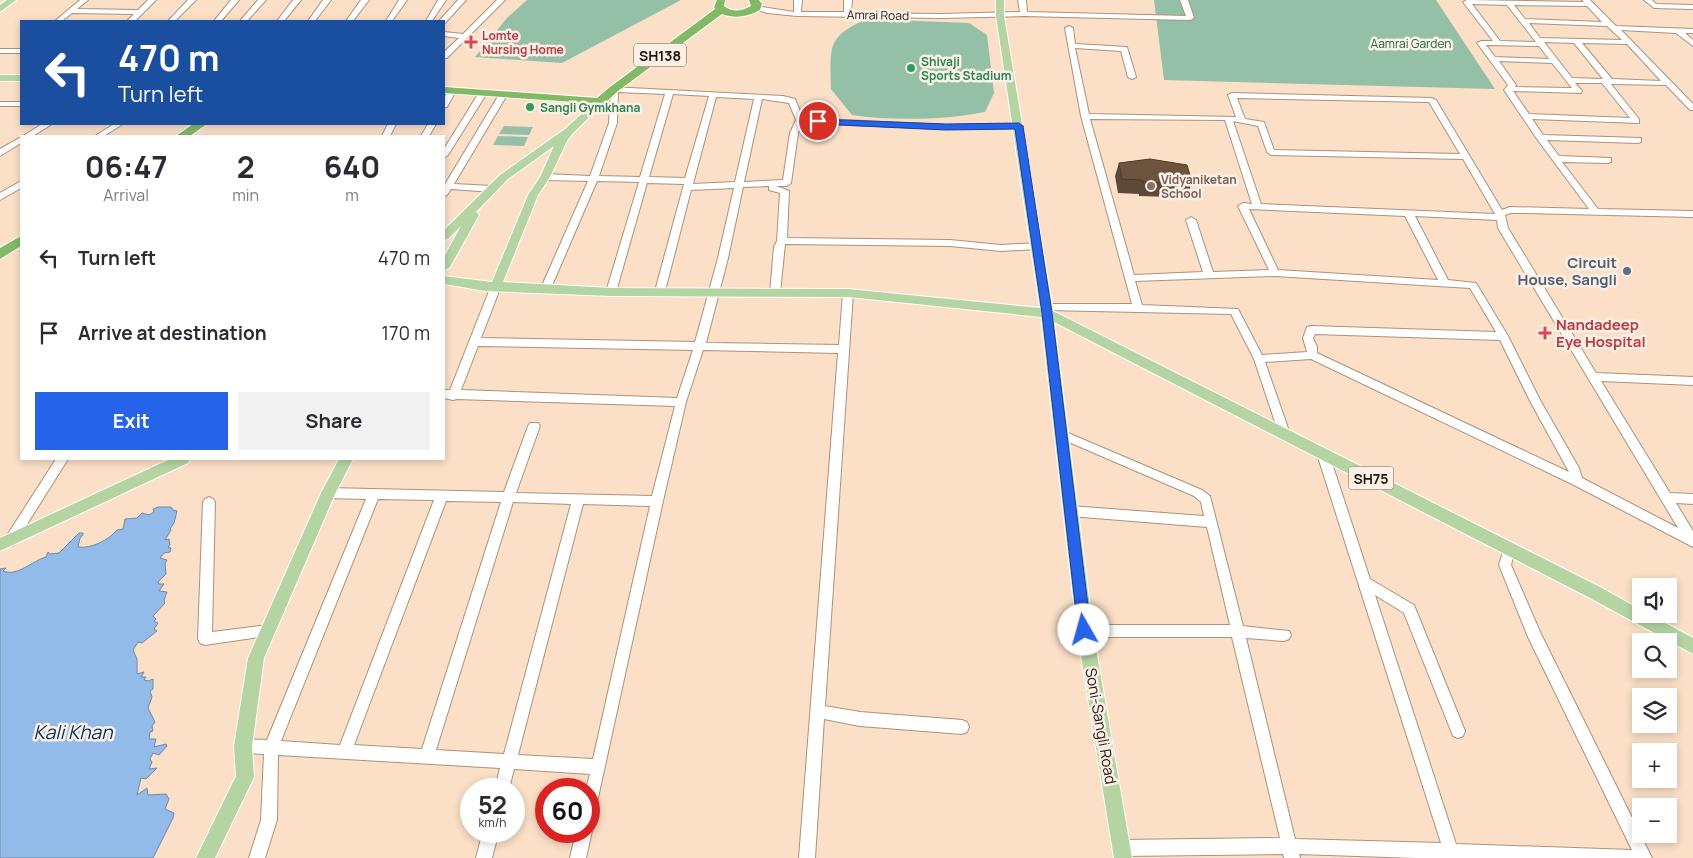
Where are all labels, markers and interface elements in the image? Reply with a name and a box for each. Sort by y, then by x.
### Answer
street label: Amrai Road [847,6,909,24]
place label: Lomte Nursing Home [482,27,564,58]
text: 470 m [118,34,219,82]
marker: Lomte Nursing Home [464,35,478,49]
park label: Aamrai Garden [1371,35,1451,52]
icon: left [35,40,100,105]
road number: SH138 [634,44,686,66]
place label: Shivaji Sports Stadium [921,53,1012,84]
marker: Shivaji Sports Stadium [905,62,917,74]
text: Turn left [118,79,203,109]
place label: Sangli Gymkhana [540,99,640,116]
pin [797,100,839,142]
marker: Sangli Gymkhana [524,101,536,113]
icon: arrive [804,107,832,135]
text: 06:47 [85,146,168,187]
text: 2 [237,146,255,187]
text: 640 [324,146,380,187]
place label: Vidyaniketan School [1161,171,1237,202]
marker: Vidyaniketan School [1145,180,1157,192]
text: Arrival [103,184,149,206]
text: min [232,184,259,206]
text: m [345,184,359,206]
icon: left [35,244,63,272]
text: Turn left [78,245,156,271]
text: 470 m [378,245,430,271]
place label: Circuit House, Sangli [1518,252,1617,290]
marker: Circuit House, Sangli [1621,265,1633,277]
place label: Nandadeep Eye Hospital [1556,314,1646,352]
icon: arrive [35,319,63,347]
text: Arrive at destination [78,320,267,346]
text: 170 m [382,320,430,346]
marker: Nandadeep Eye Hospital [1538,326,1552,340]
button: Exit [35,392,228,450]
button: Share [238,392,430,450]
road number: SH75 [1348,466,1394,489]
map controls [1632,578,1677,843]
button: sound [1632,578,1677,623]
position arrow [1057,603,1109,655]
button: search [1632,633,1677,678]
street label: Soni-Sangli Road [1080,666,1122,786]
button: layers [1632,688,1677,733]
water label: Kali Khan [34,719,113,745]
button: + [1632,743,1677,788]
speed limit sign: 60 [535,778,600,843]
text: 52 [478,787,507,822]
button: − [1632,798,1677,843]
text: km/h [479,814,506,831]

